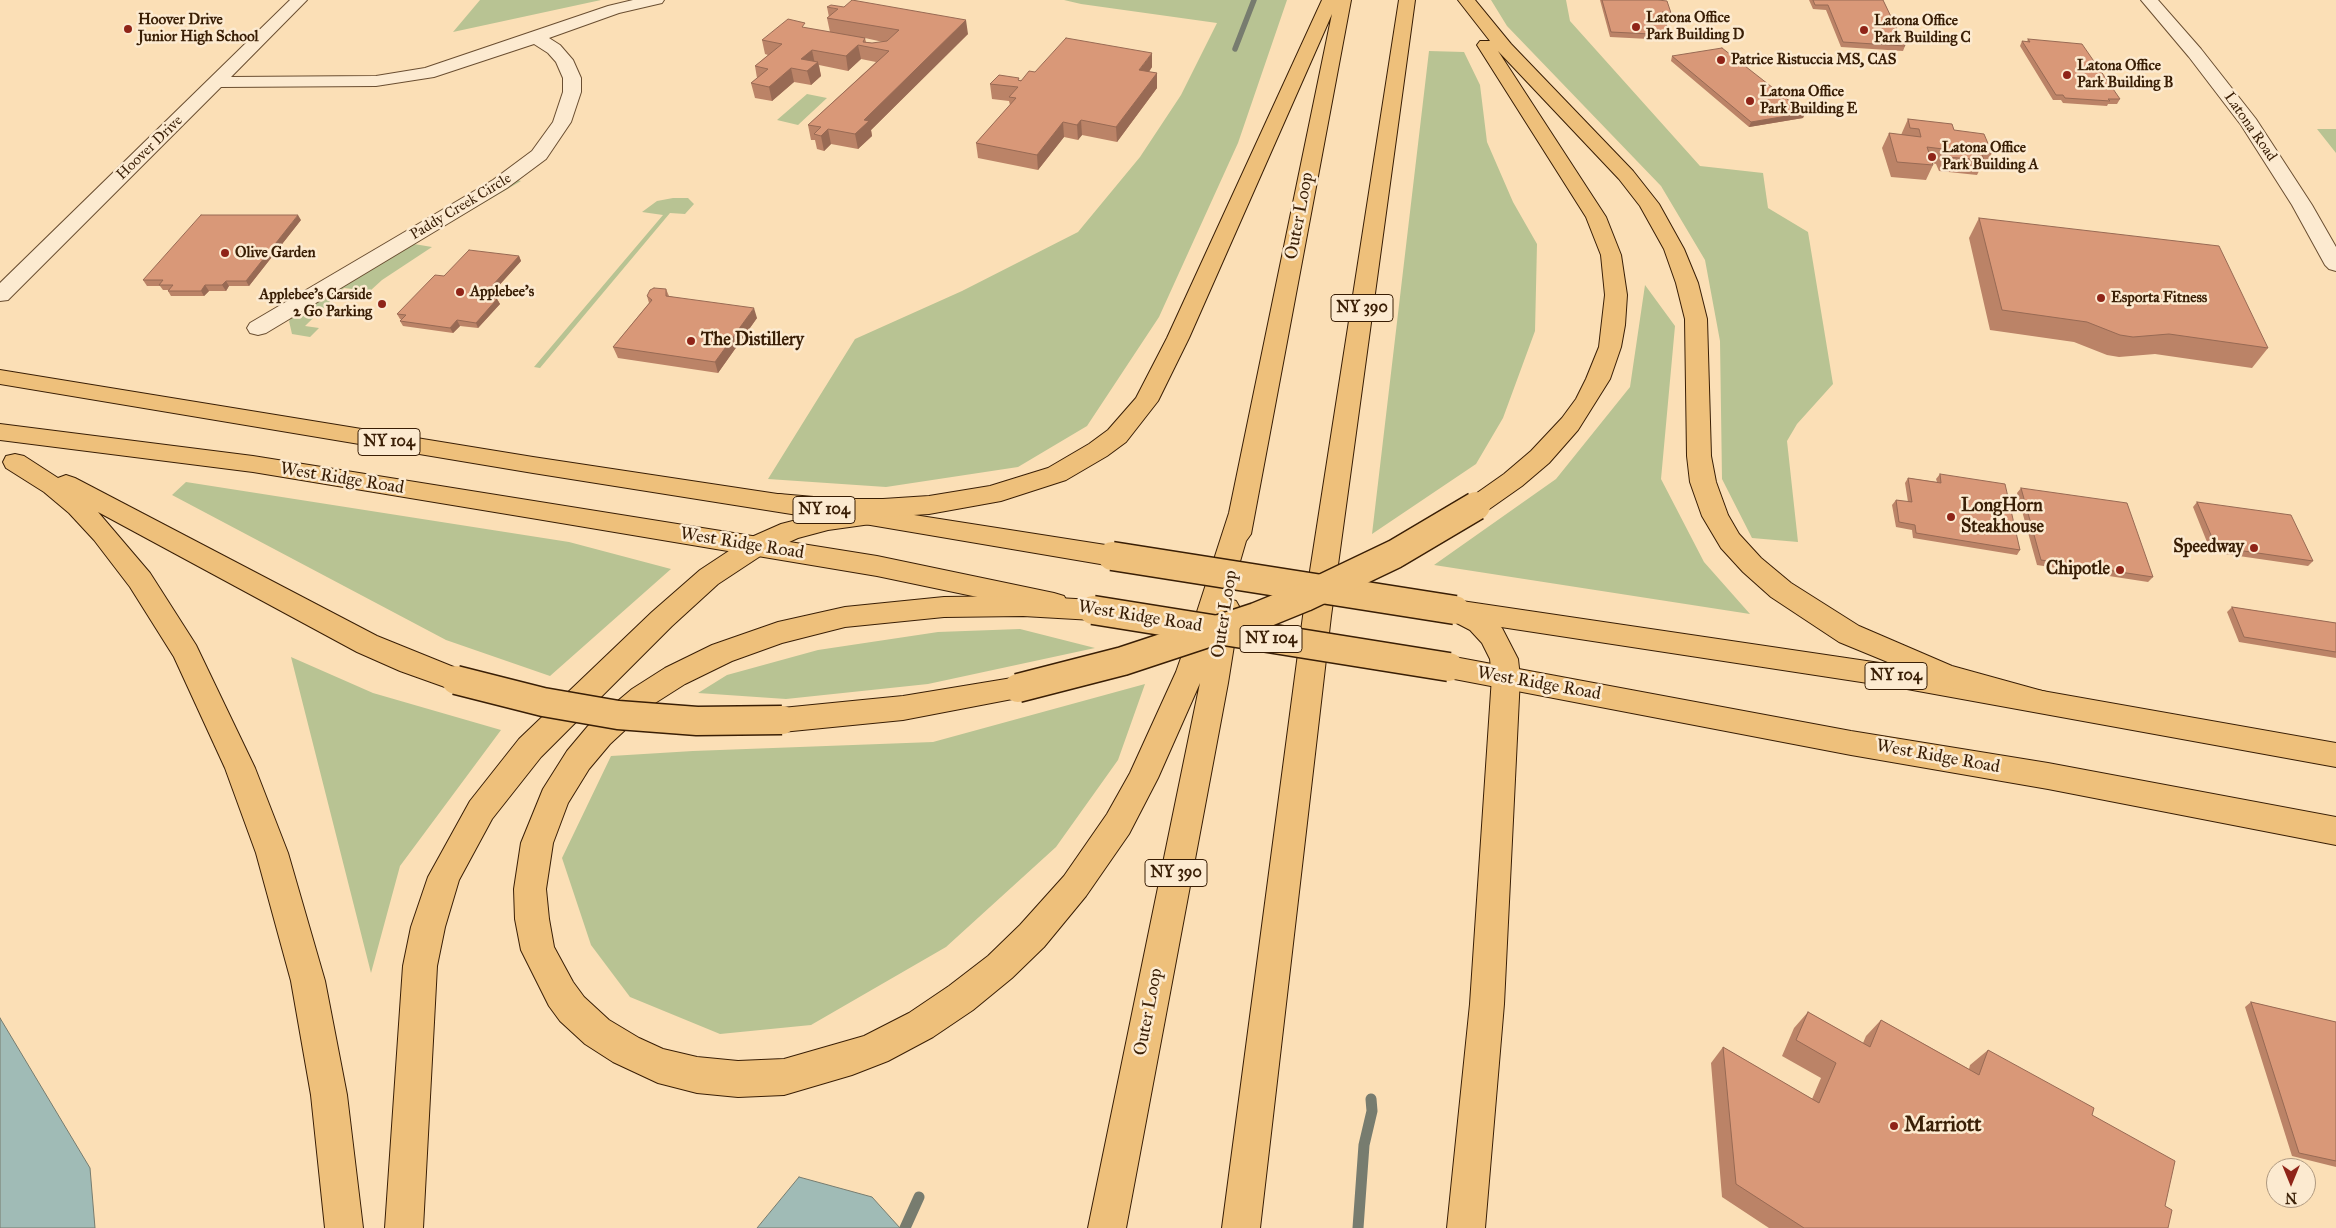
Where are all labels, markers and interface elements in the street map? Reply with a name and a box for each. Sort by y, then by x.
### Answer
place label: Latona Office Park Building D [1646,9,1744,44]
place label: Hoover Drive Junior High School [138,11,259,46]
place label: Latona Office Park Building C [1874,12,1971,47]
marker: Latona Office Park Building D [1630,21,1642,33]
marker: Hoover Drive Junior High School [122,23,134,35]
marker: Latona Office Park Building C [1858,24,1870,36]
place label: Patrice Ristuccia MS, CAS [1731,51,1896,69]
marker: Patrice Ristuccia MS, CAS [1715,54,1727,66]
place label: Latona Office Park Building B [2077,57,2173,92]
marker: Latona Office Park Building B [2061,69,2073,81]
place label: Latona Office Park Building E [1760,83,1857,118]
street label: Latona Road [2220,89,2280,165]
marker: Latona Office Park Building E [1744,95,1756,107]
street label: Hoover Drive [113,112,187,184]
place label: Latona Office Park Building A [1942,139,2038,174]
marker: Latona Office Park Building A [1926,151,1938,163]
street label: Paddy Creek Circle [407,170,515,244]
street label: Outer Loop [1281,170,1319,262]
place label: Olive Garden [235,244,316,262]
marker: Olive Garden [219,247,231,259]
place label: Applebee's [470,283,534,301]
place label: Applebee's Carside 2 Go Parking [259,286,372,321]
marker: Applebee's [454,286,466,298]
place label: Esporta Fitness [2111,289,2207,307]
marker: Esporta Fitness [2095,292,2107,304]
road number: NY 390 [1331,294,1393,322]
marker: Applebee's Carside 2 Go Parking [376,298,388,310]
place label: The Distillery [701,330,804,352]
marker: The Distillery [685,335,697,347]
road number: NY 104 [358,428,420,456]
street label: West Ridge Road [278,459,406,499]
road number: NY 104 [793,496,855,524]
place label: LongHorn Steakhouse [1961,496,2044,538]
marker: LongHorn Steakhouse [1945,511,1957,523]
street label: West Ridge Road [678,524,806,564]
place label: Speedway [2173,537,2244,559]
marker: Speedway [2248,542,2260,554]
place label: Chipotle [2046,559,2110,581]
marker: Chipotle [2114,564,2126,576]
street label: Outer Loop [1207,569,1243,659]
street label: West Ridge Road [1076,597,1204,637]
road number: NY 104 [1240,626,1302,652]
street label: West Ridge Road [1475,662,1603,706]
road number: NY 104 [1865,662,1927,689]
street label: West Ridge Road [1874,735,2002,779]
road number: NY 390 [1145,860,1207,886]
street label: Outer Loop [1130,966,1168,1058]
place label: Marriott [1904,1113,1982,1139]
marker: Marriott [1888,1120,1900,1132]
north arrow [2266,1158,2316,1208]
text: N [2285,1189,2297,1206]

